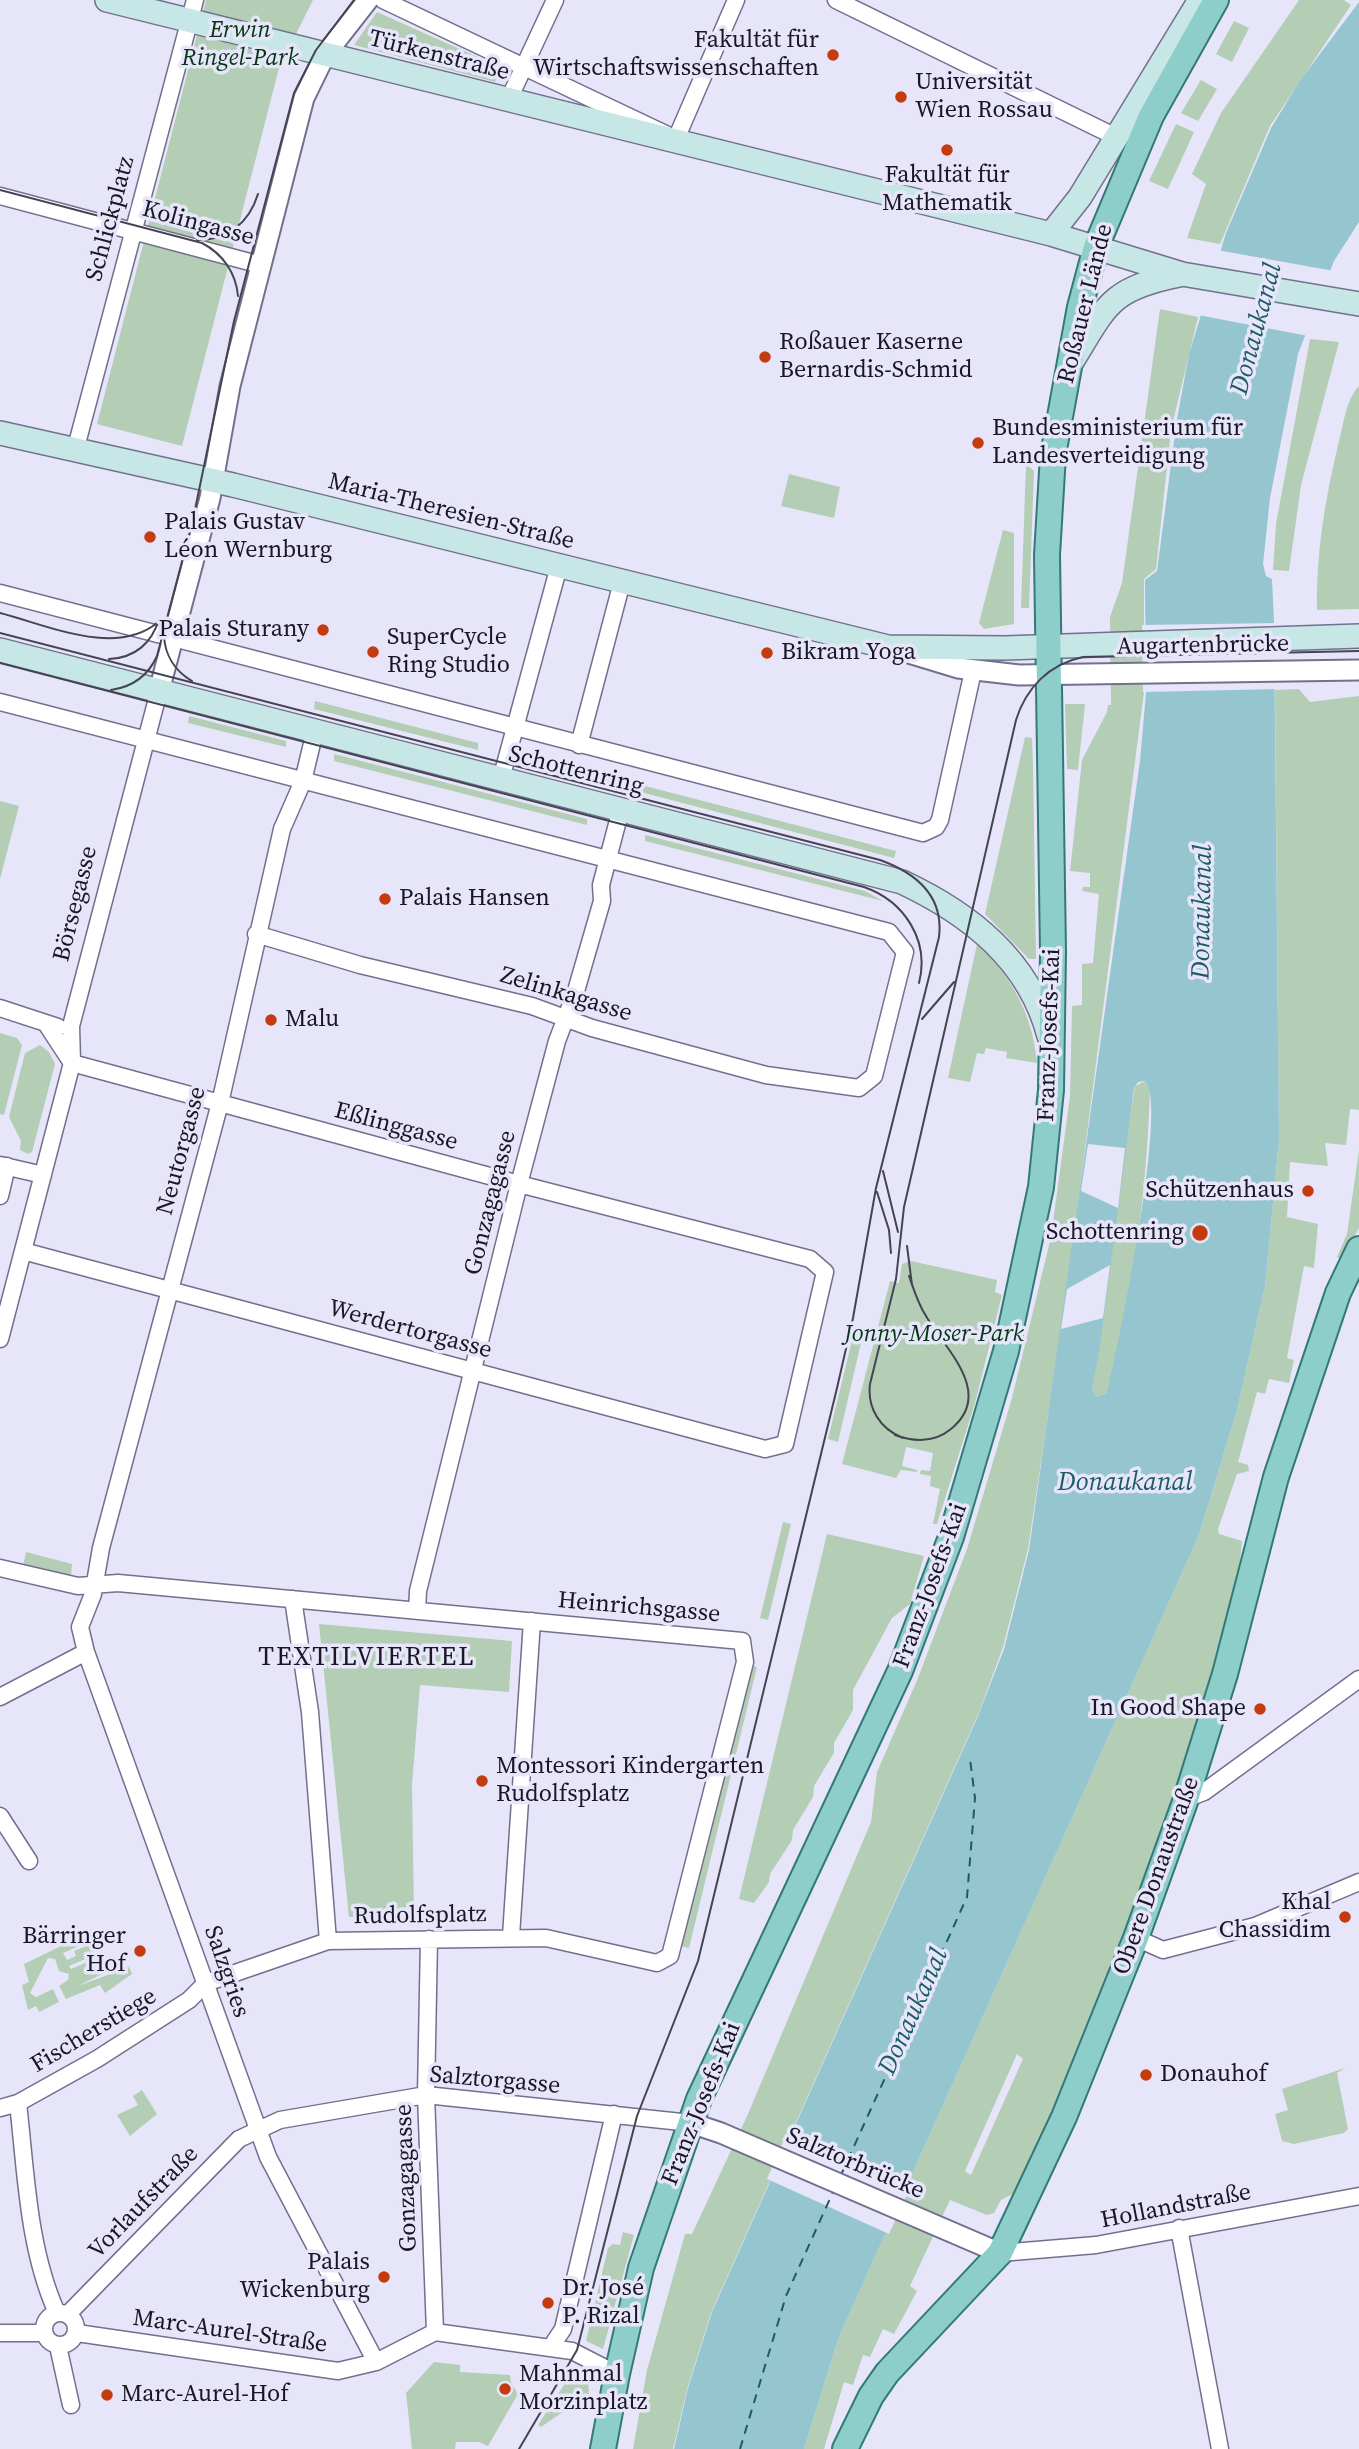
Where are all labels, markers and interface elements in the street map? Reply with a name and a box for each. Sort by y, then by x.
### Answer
park label: Erwin Ringel-Park [181,17,299,73]
street label: Türkenstraße [366,25,512,87]
place label: Fakultät für Wirtschaftswissenschaften [533,27,819,83]
marker: Fakultät für Wirtschaftswissenschaften [825,47,841,63]
place label: Universität Wien Rossau [915,69,1053,125]
marker: Universität Wien Rossau [893,89,909,105]
marker: Fakultät für Mathematik [939,142,955,158]
street label: Schlickplatz [80,153,142,285]
place label: Fakultät für Mathematik [882,162,1012,218]
street label: Kolingasse [139,195,257,253]
street label: Roßauer Lände [1052,221,1120,387]
water label: Donaukanal [1224,260,1290,398]
place label: Roßauer Kaserne Bernardis-Schmid [779,329,972,385]
marker: Roßauer Kaserne Bernardis-Schmid [757,349,773,365]
place label: Bundesministerium für Landesverteidigung [992,415,1243,471]
marker: Bundesministerium für Landesverteidigung [970,435,986,451]
street label: Maria-Theresien-Straße [325,467,577,557]
place label: Palais Gustav Léon Wernburg [164,509,332,565]
marker: Palais Gustav Léon Wernburg [142,529,158,545]
place label: Palais Sturany [158,616,309,644]
marker: Palais Sturany [315,622,331,638]
place label: SuperCycle Ring Studio [387,624,510,680]
street label: Augartenbrücke [1116,630,1290,662]
place label: Bikram Yoga [781,639,916,667]
marker: SuperCycle Ring Studio [365,644,381,660]
marker: Bikram Yoga [759,645,775,661]
street label: Schottenring [506,740,646,802]
street label: Börsegasse [48,843,104,965]
water label: Donaukanal [1186,844,1220,980]
place label: Palais Hansen [399,885,550,913]
marker: Palais Hansen [377,891,393,907]
street label: Franz-Josefs-Kai [1033,948,1067,1122]
street label: Zelinkagasse [497,961,635,1029]
place label: Malu [285,1006,339,1034]
marker: Malu [263,1012,279,1028]
street label: Neutorgasse [151,1084,213,1218]
street label: Eßlinggasse [331,1097,461,1157]
street label: Gonzagagasse [459,1128,523,1278]
place label: Schützenhaus [1145,1177,1294,1205]
marker: Schützenhaus [1300,1183,1316,1199]
place label: Schottenring [1046,1219,1184,1247]
marker: Schottenring [1190,1223,1210,1243]
street label: Werdertorgasse [325,1294,495,1366]
park label: Jonny-Moser-Park [844,1321,1024,1349]
water label: Donaukanal [1058,1467,1192,1499]
street label: Franz-Josefs-Kai [888,1500,974,1672]
street label: Heinrichsgasse [556,1587,722,1629]
district label: TEXTILVIERTEL [260,1642,474,1674]
place label: In Good Shape [1091,1695,1246,1723]
marker: In Good Shape [1252,1701,1268,1717]
place label: Montessori Kindergarten Rudolfsplatz [496,1753,764,1809]
marker: Montessori Kindergarten Rudolfsplatz [474,1773,490,1789]
street label: Obere Donaustraße [1108,1773,1206,1979]
place label: Khal Chassidim [1219,1889,1331,1945]
street label: Rudolfsplatz [353,1900,487,1932]
marker: Khal Chassidim [1337,1909,1353,1925]
street label: Salzgries [197,1922,255,2022]
place label: Bärringer Hof [22,1923,126,1979]
marker: Bärringer Hof [132,1943,148,1959]
water label: Donaukanal [872,1944,956,2080]
street label: Fischerstiege [26,1982,162,2080]
street label: Franz-Josefs-Kai [656,2018,748,2190]
street label: Salztorgasse [429,2061,561,2101]
place label: Donauhof [1160,2061,1267,2089]
marker: Donauhof [1138,2067,1154,2083]
street label: Gonzagagasse [390,2103,424,2253]
street label: Salztorbrücke [781,2122,929,2206]
street label: Vorlaufstraße [83,2141,205,2265]
street label: Hollandstraße [1098,2178,1254,2236]
place label: Palais Wickenburg [239,2249,370,2305]
marker: Palais Wickenburg [376,2269,392,2285]
place label: Dr. José P. Rizal [562,2275,644,2331]
marker: Dr. José P. Rizal [540,2295,556,2311]
street label: Marc-Aurel-Straße [131,2304,329,2360]
place label: Mahnmal Morzinplatz [519,2361,647,2417]
place label: Marc-Aurel-Hof [121,2381,289,2409]
marker: Mahnmal Morzinplatz [497,2381,513,2397]
marker: Marc-Aurel-Hof [99,2387,115,2403]

